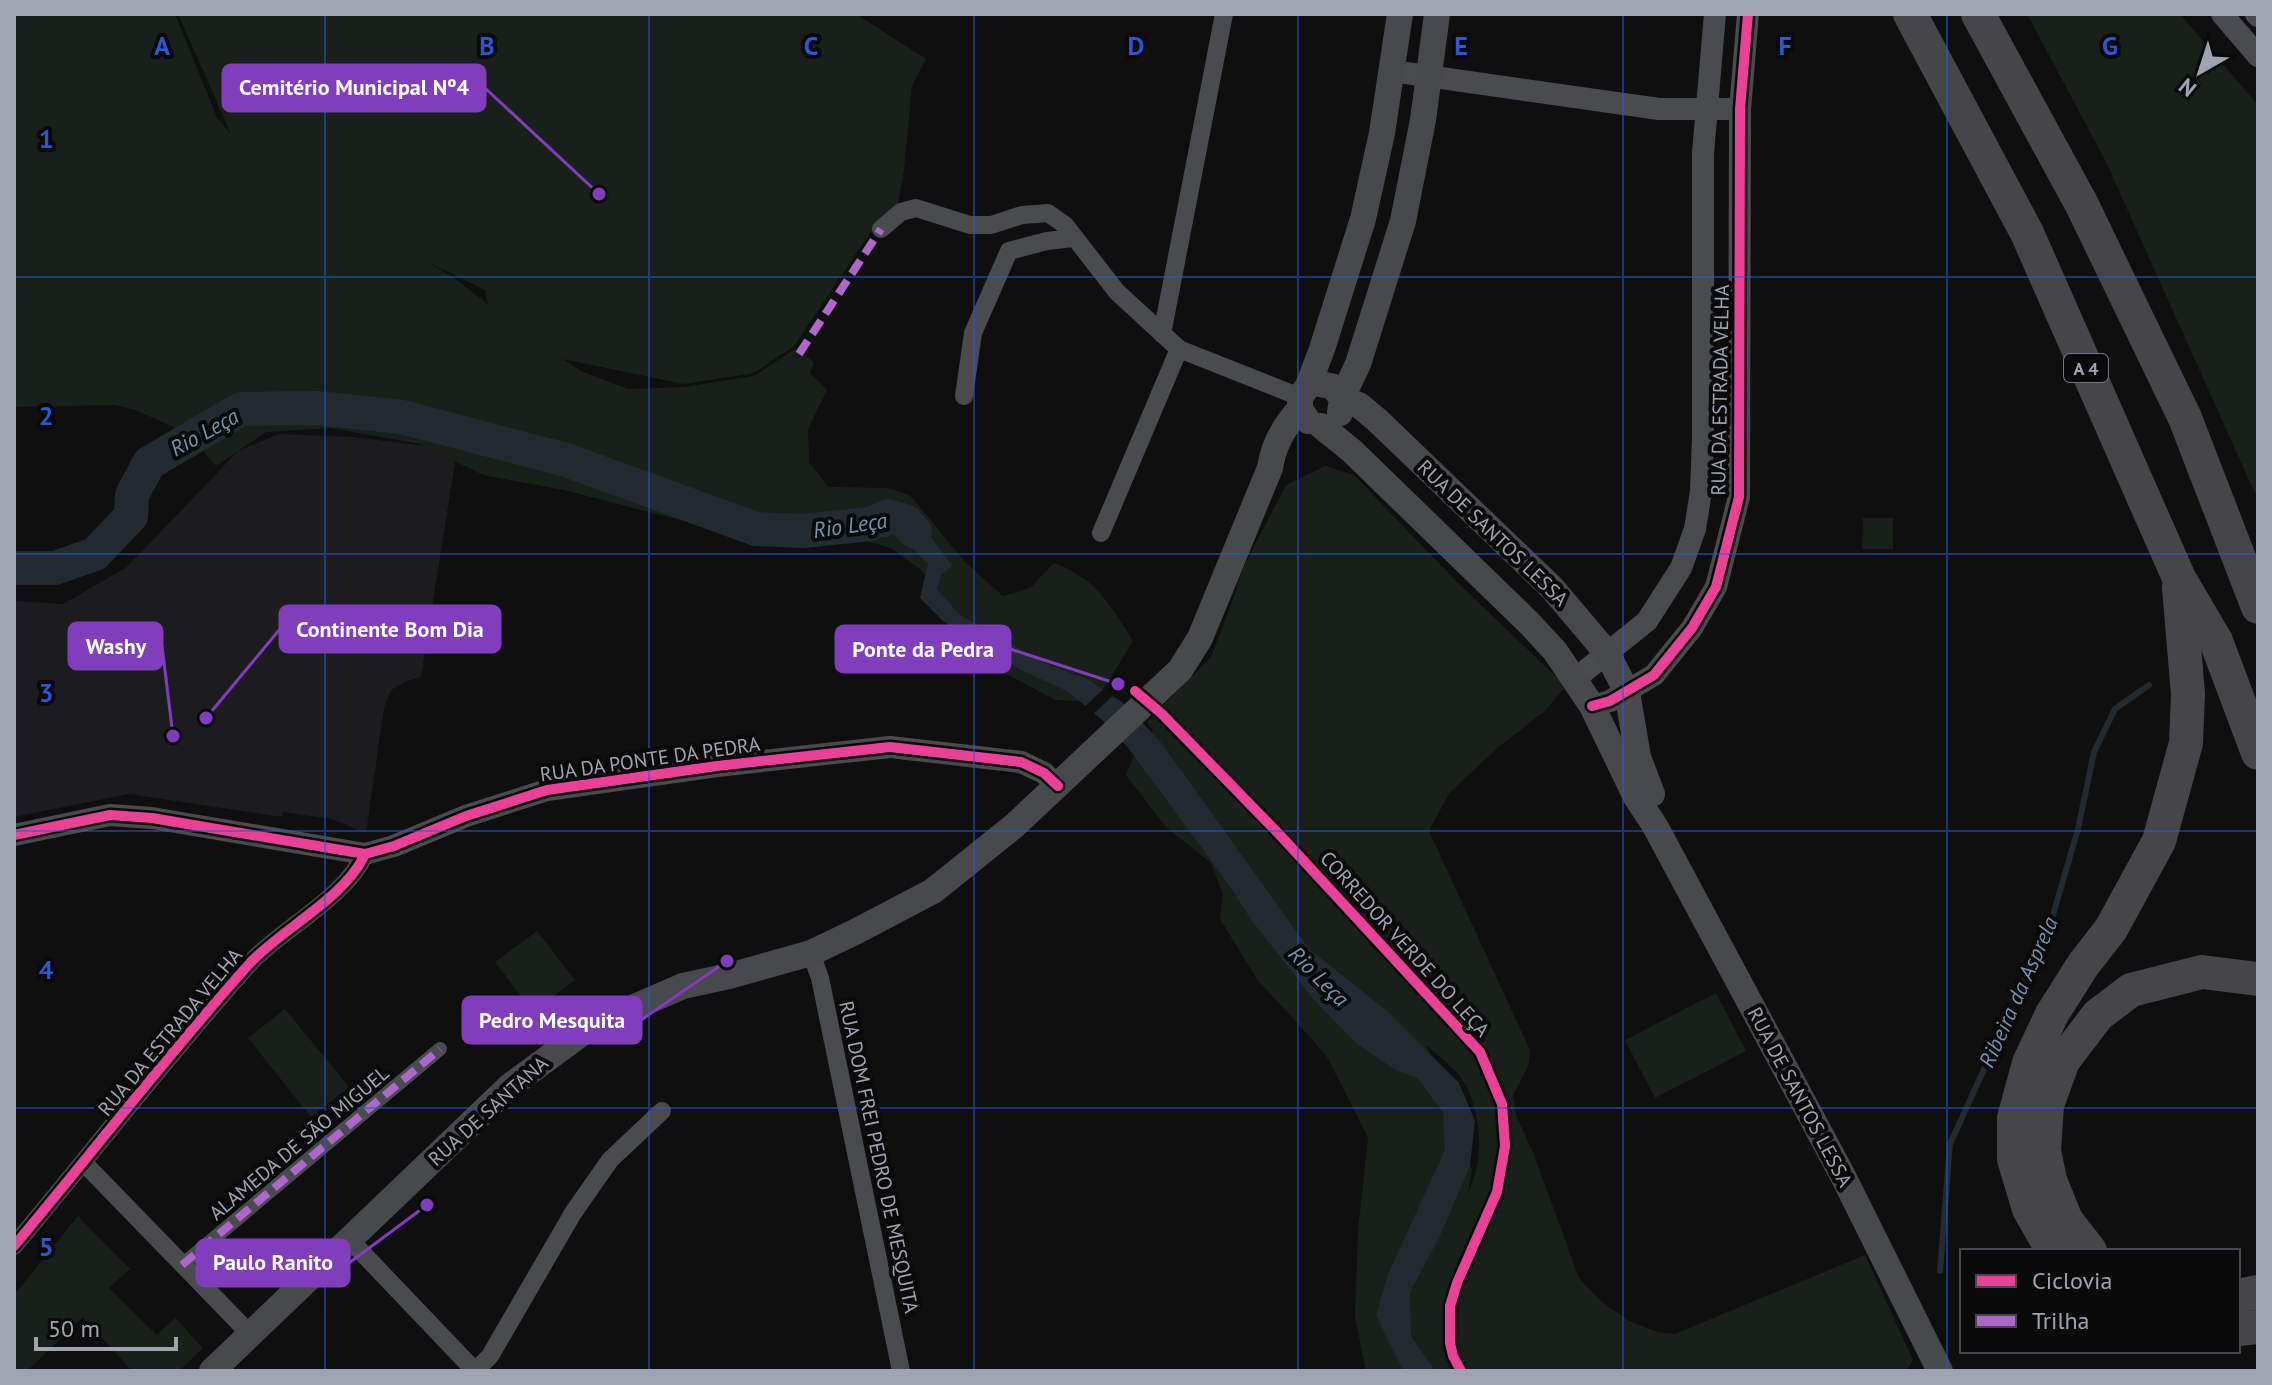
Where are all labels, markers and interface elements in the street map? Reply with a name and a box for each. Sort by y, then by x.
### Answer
text: A [154,29,170,62]
text: B [479,29,495,62]
text: C [804,29,818,62]
text: D [1128,29,1144,62]
text: E [1454,29,1468,62]
text: F [1778,29,1792,62]
text: G [2102,29,2118,62]
north arrow [2160,32,2240,112]
callout: Cemitério Municipal Nº4 [223,65,485,111]
text: N [2173,72,2202,103]
text: Cemitério Municipal Nº4 [239,73,469,101]
text: 1 [39,122,53,155]
street label: RUA DA ESTRADA VELHA [1705,284,1735,496]
road number: A 4 [2064,354,2108,382]
text: 2 [39,399,53,432]
water label: Rio Leça [165,402,244,462]
street label: RUA DE SANTOS LESSA [1412,454,1574,612]
water label: Rio Leça [811,506,889,544]
callout: Continente Bom Dia [280,606,500,652]
text: Continente Bom Dia [296,615,484,643]
callout: Washy [69,623,162,669]
callout: Ponte da Pedra [836,626,1010,672]
text: Washy [86,632,147,660]
text: Ponte da Pedra [852,635,994,663]
text: 3 [39,676,53,709]
street label: RUA DA PONTE DA PEDRA [538,731,762,787]
street label: CORREDOR VERDE DO LEÇA [1315,846,1496,1043]
water label: Ribeira da Asprela [1972,912,2064,1072]
water label: Rio Leça [1283,940,1355,1012]
street label: RUA DA ESTRADA VELHA [92,943,248,1121]
text: 4 [39,953,54,986]
callout: Pedro Mesquita [463,997,641,1043]
street label: RUA DOM FREI PEDRO DE MESQUITA [833,999,925,1316]
street label: RUA DE SANTOS LESSA [1742,1003,1859,1192]
text: Pedro Mesquita [479,1006,625,1034]
street label: RUA DE SANTANA [423,1050,554,1172]
street label: ALAMEDA DE SÃO MIGUEL [204,1060,394,1226]
text: 5 [39,1230,53,1263]
callout: Paulo Ranito [197,1240,349,1286]
text: Paulo Ranito [213,1248,333,1276]
legend [1960,1249,2240,1353]
text: Ciclovia [2032,1265,2112,1296]
scale bar [36,1301,176,1351]
text: Trilha [2032,1305,2089,1336]
text: 50 m [48,1313,100,1344]

